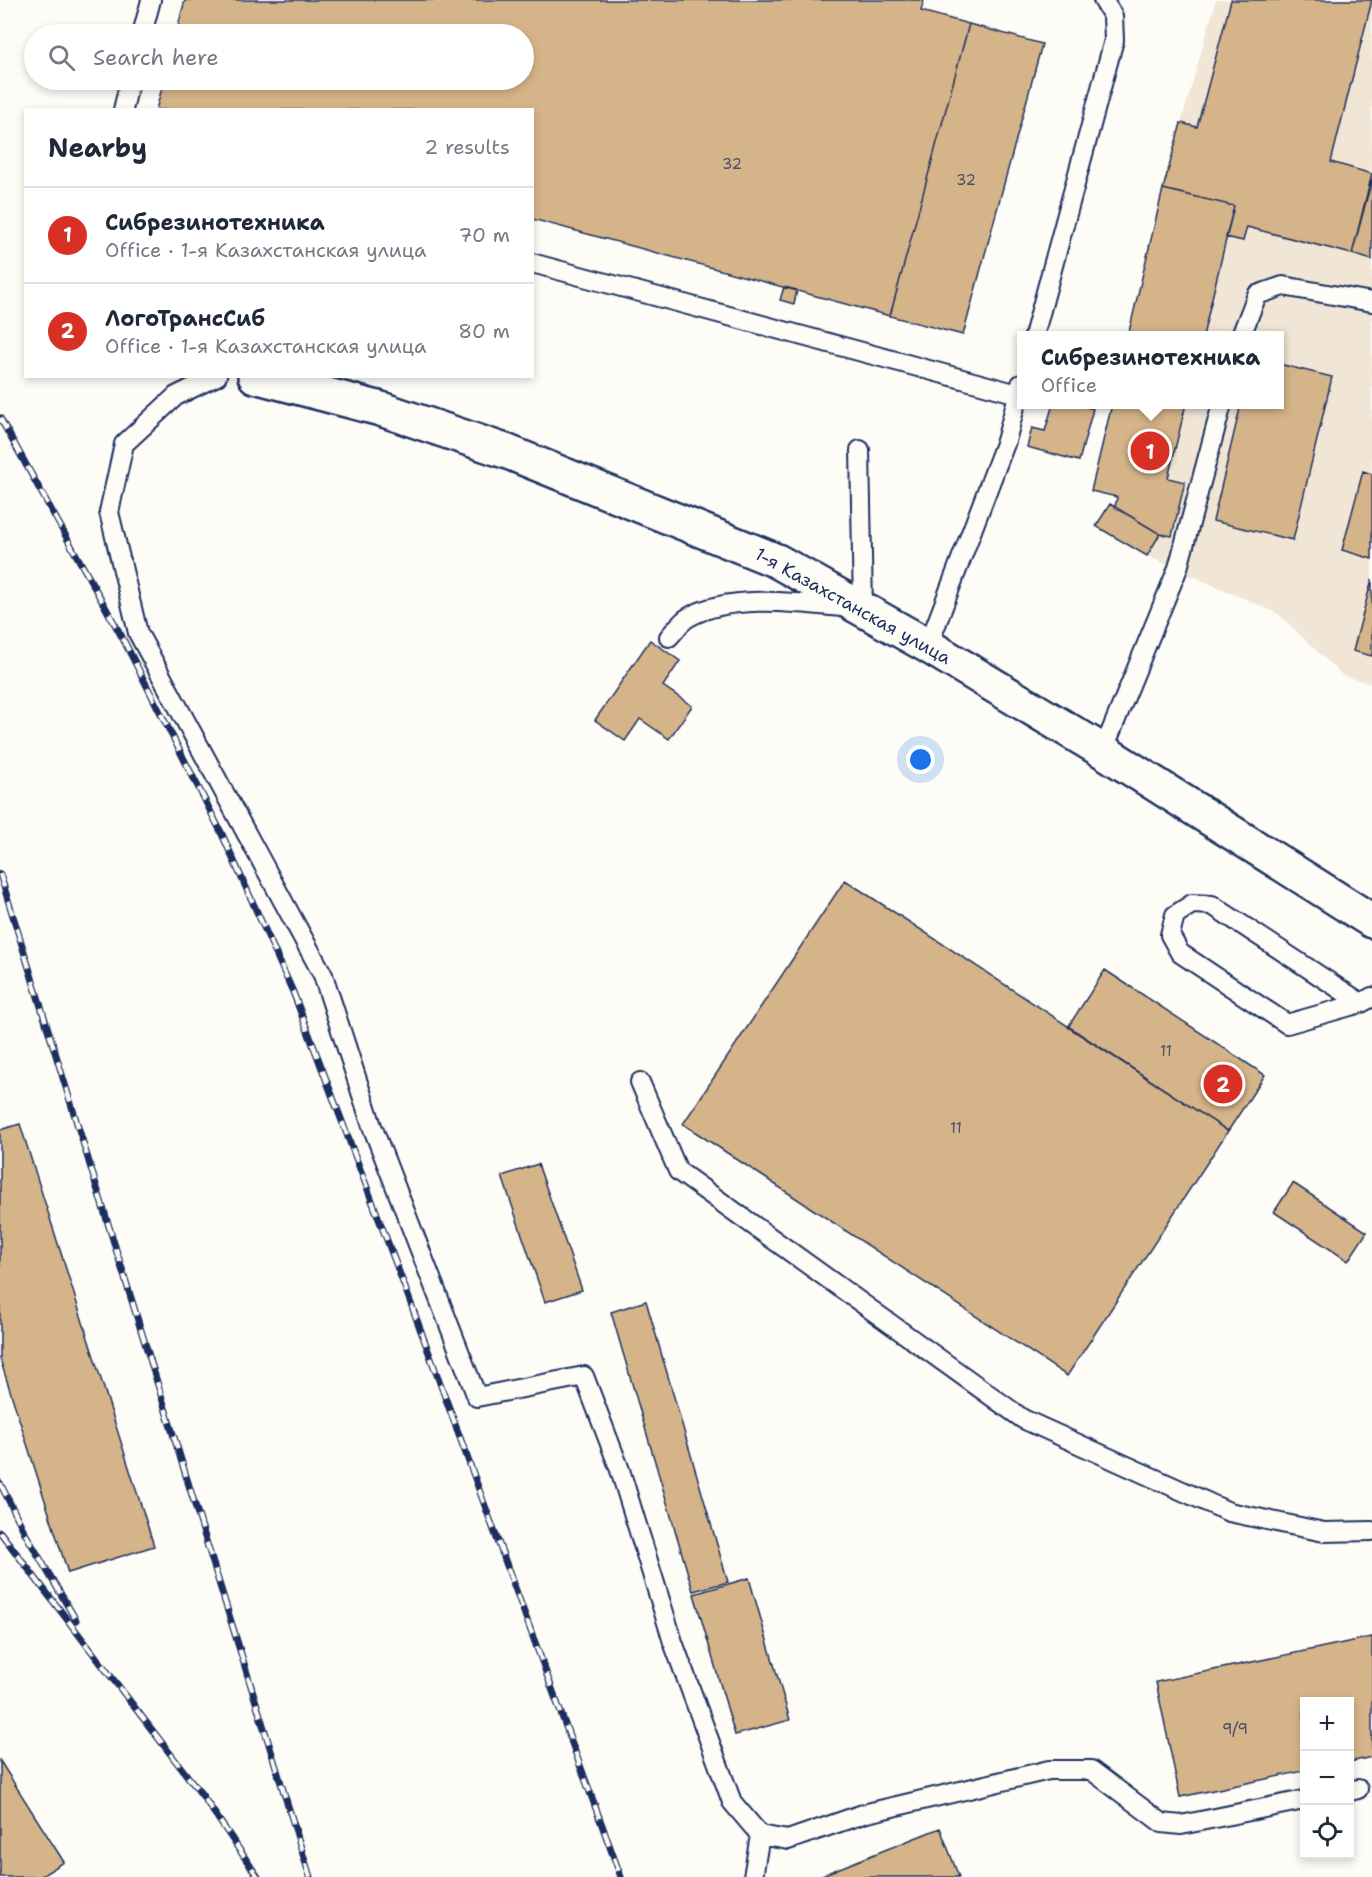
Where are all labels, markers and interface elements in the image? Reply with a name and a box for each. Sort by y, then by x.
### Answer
search box [24,24,534,90]
icon: search [45,41,78,74]
text: Search here [93,43,219,72]
text: Nearby [48,130,147,165]
text: 2 results [424,134,510,160]
house number: 32 [722,154,742,174]
house number: 32 [956,170,976,190]
text: Сибрезинотехника [105,208,325,237]
text: 1 [63,222,72,248]
text: 70 m [458,222,510,248]
text: Office · 1-я Казахстанская улица [105,237,427,263]
text: ЛогоТрансСиб [105,304,265,333]
text: 2 [61,318,75,344]
text: 80 m [458,318,510,344]
popup [1017,331,1284,409]
text: Office · 1-я Казахстанская улица [105,333,427,359]
text: Сибрезинотехника [1041,343,1260,372]
text: Office [1041,372,1097,398]
pin: 1 [1130,428,1170,474]
street label: 1-я Казахстанская улица [751,542,955,670]
your location [906,745,935,774]
house number: 11 [1160,1041,1172,1061]
pin: 2 [1204,1062,1242,1106]
house number: 11 [950,1118,962,1138]
map controls [1300,1697,1354,1859]
button: + [1300,1697,1354,1751]
house number: 9/9 [1222,1719,1248,1739]
button: − [1300,1751,1354,1805]
button: locate [1300,1805,1354,1859]

